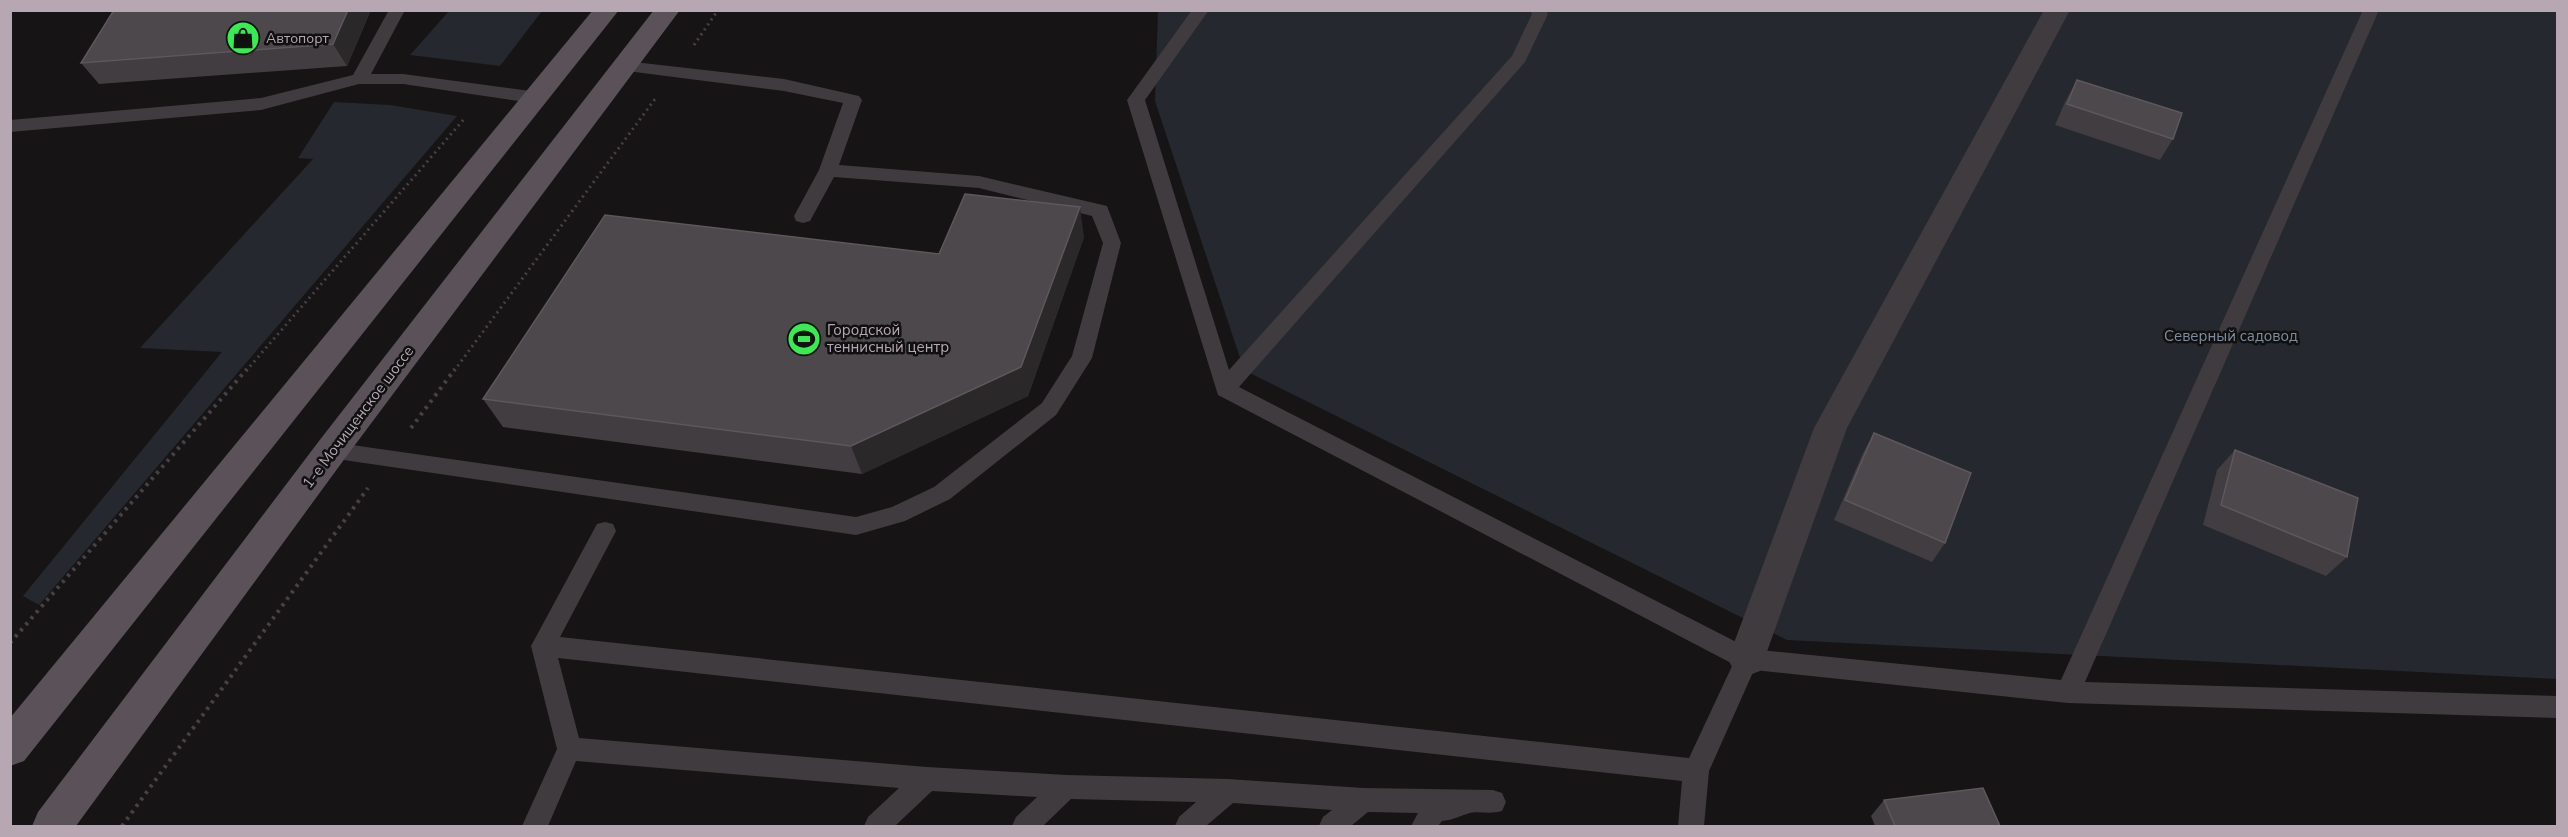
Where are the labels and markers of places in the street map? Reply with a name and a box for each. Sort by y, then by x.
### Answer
shop icon: Автопорт [225,20,261,56]
place label: Автопорт [266,29,330,48]
place label: Городской теннисный центр [827,320,949,357]
sports icon: Городской теннисный центр [786,321,822,357]

